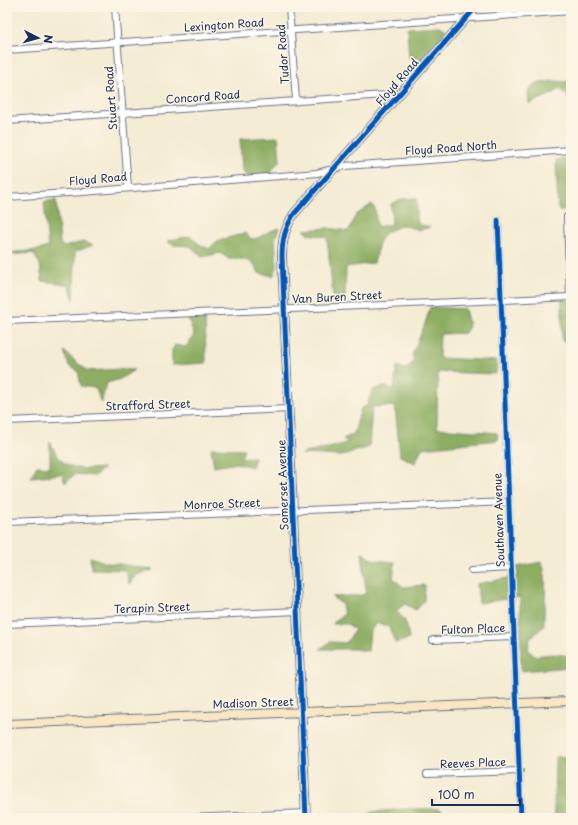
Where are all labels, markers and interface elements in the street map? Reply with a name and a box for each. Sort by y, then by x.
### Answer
street label: Lexington Road [183,13,265,36]
north arrow [18,18,58,58]
street label: Tudor Road [272,24,293,85]
text: N [40,34,57,45]
street label: Floyd Road [371,54,423,109]
street label: Stuart Road [100,65,121,131]
street label: Concord Road [165,85,241,108]
street label: Floyd Road North [404,136,498,159]
street label: Floyd Road [68,167,128,190]
street label: Van Buren Street [292,286,383,307]
street label: Strafford Street [105,394,191,414]
street label: Somerset Avenue [272,439,293,531]
street label: Southaven Avenue [488,472,509,568]
street label: Monroe Street [183,494,261,513]
street label: Terapin Street [114,598,191,617]
street label: Fulton Place [441,619,506,638]
street label: Madison Street [212,693,294,712]
street label: Reeves Place [440,753,506,772]
scale bar [432,781,520,807]
text: 100 m [438,785,475,803]

